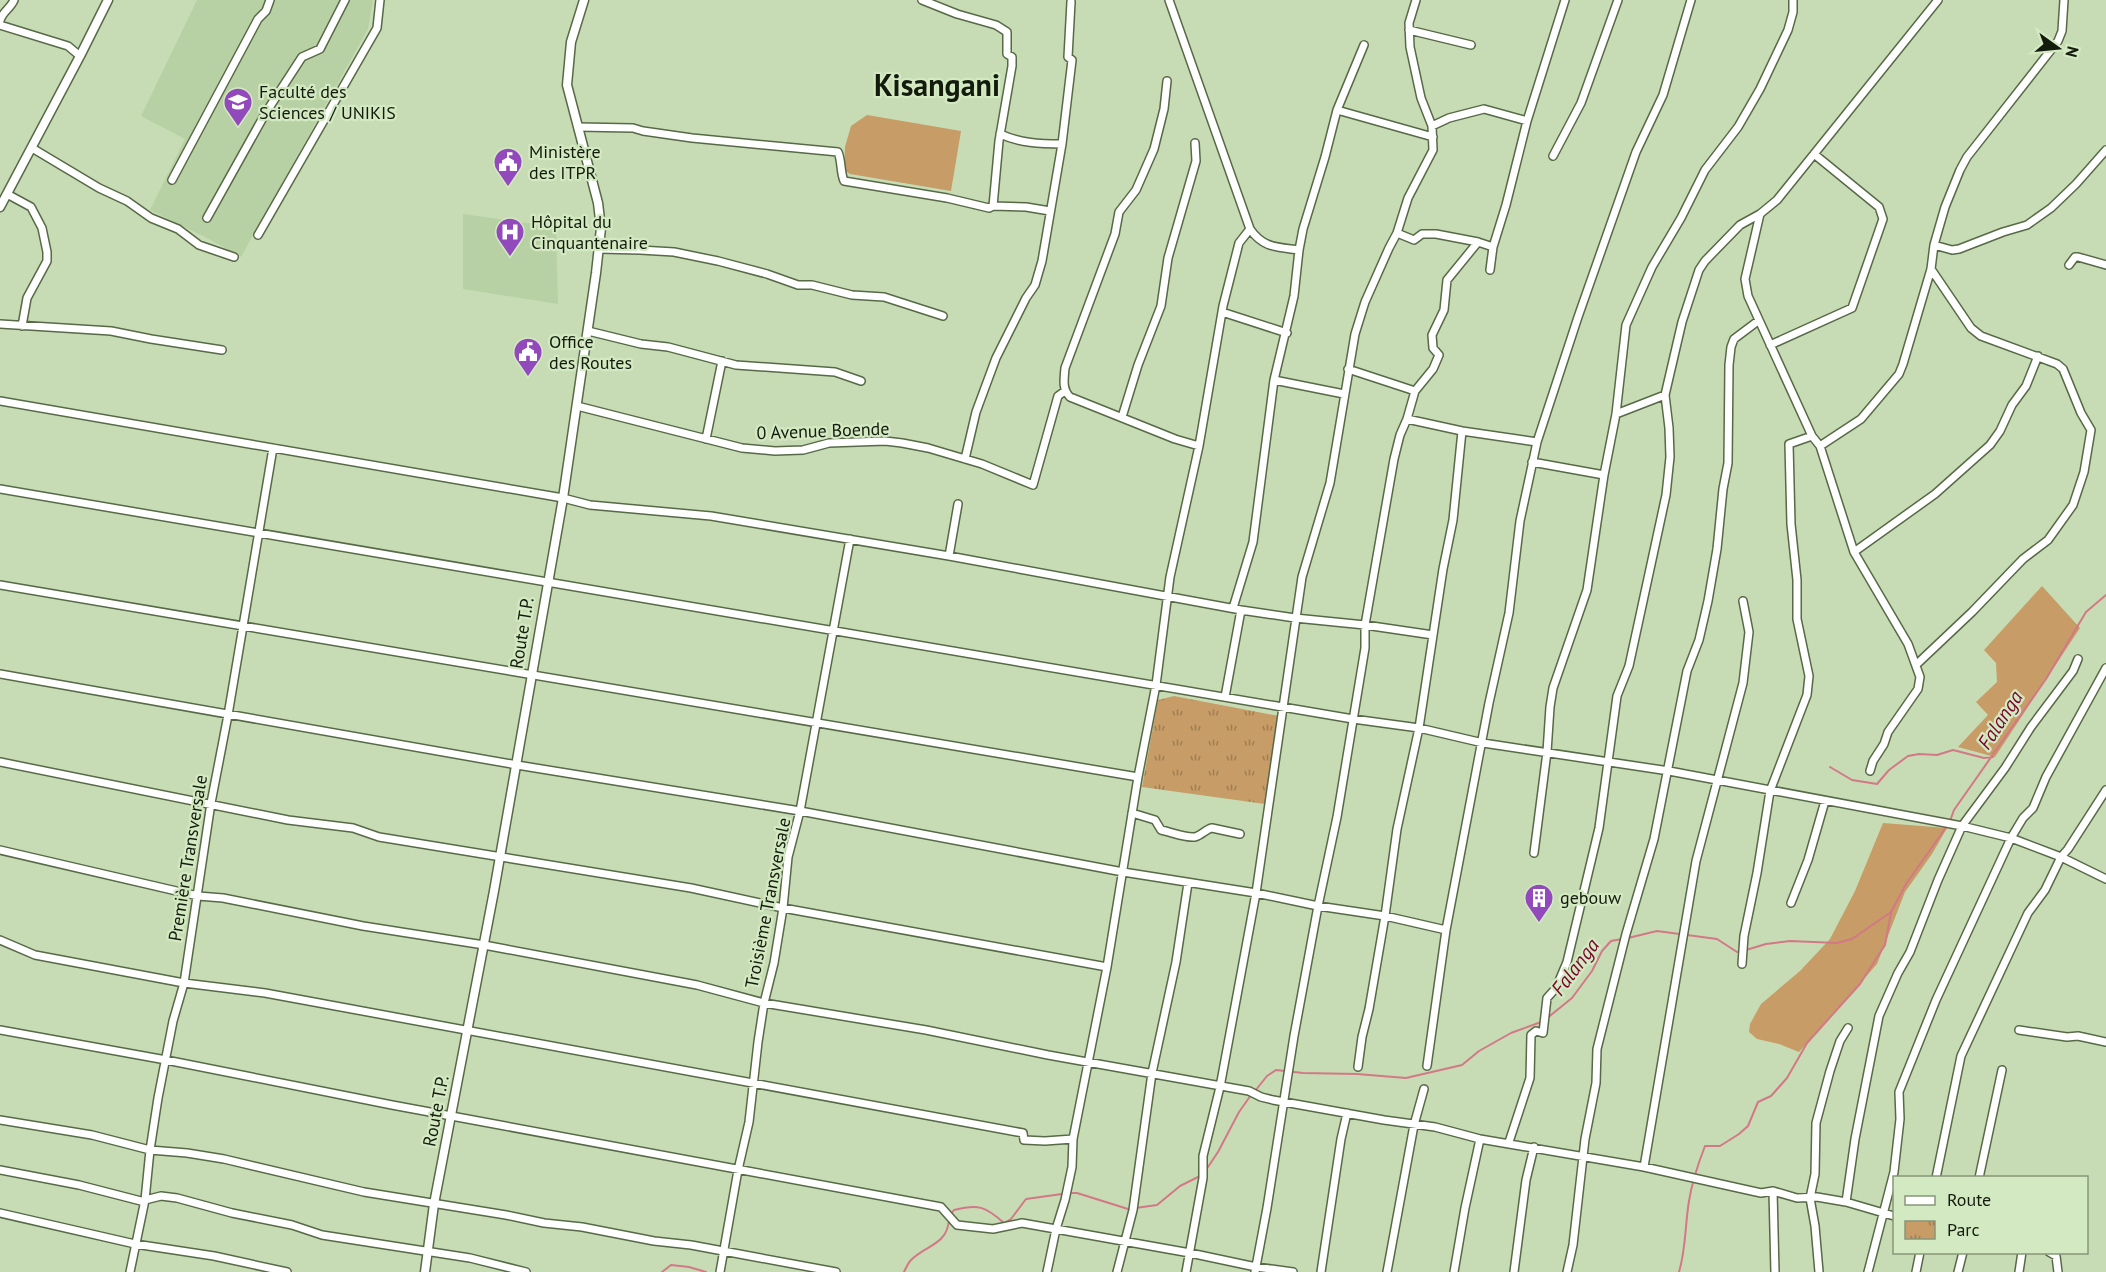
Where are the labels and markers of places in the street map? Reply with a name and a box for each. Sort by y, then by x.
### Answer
place label: Faculté des Sciences / UNIKIS [259,80,396,124]
school or university icon: Faculté des Sciences / UNIKIS [222,86,254,128]
place label: Ministère des ITPR [529,140,601,184]
public building icon: Ministère des ITPR [492,146,524,188]
place label: Hôpital du Cinquantenaire [531,210,648,254]
hospital icon: Hôpital du Cinquantenaire [494,216,526,258]
place label: Office des Routes [549,330,632,374]
public building icon: Office des Routes [512,336,544,378]
building icon: gebouw [1523,882,1555,924]
place label: gebouw [1560,886,1622,909]

